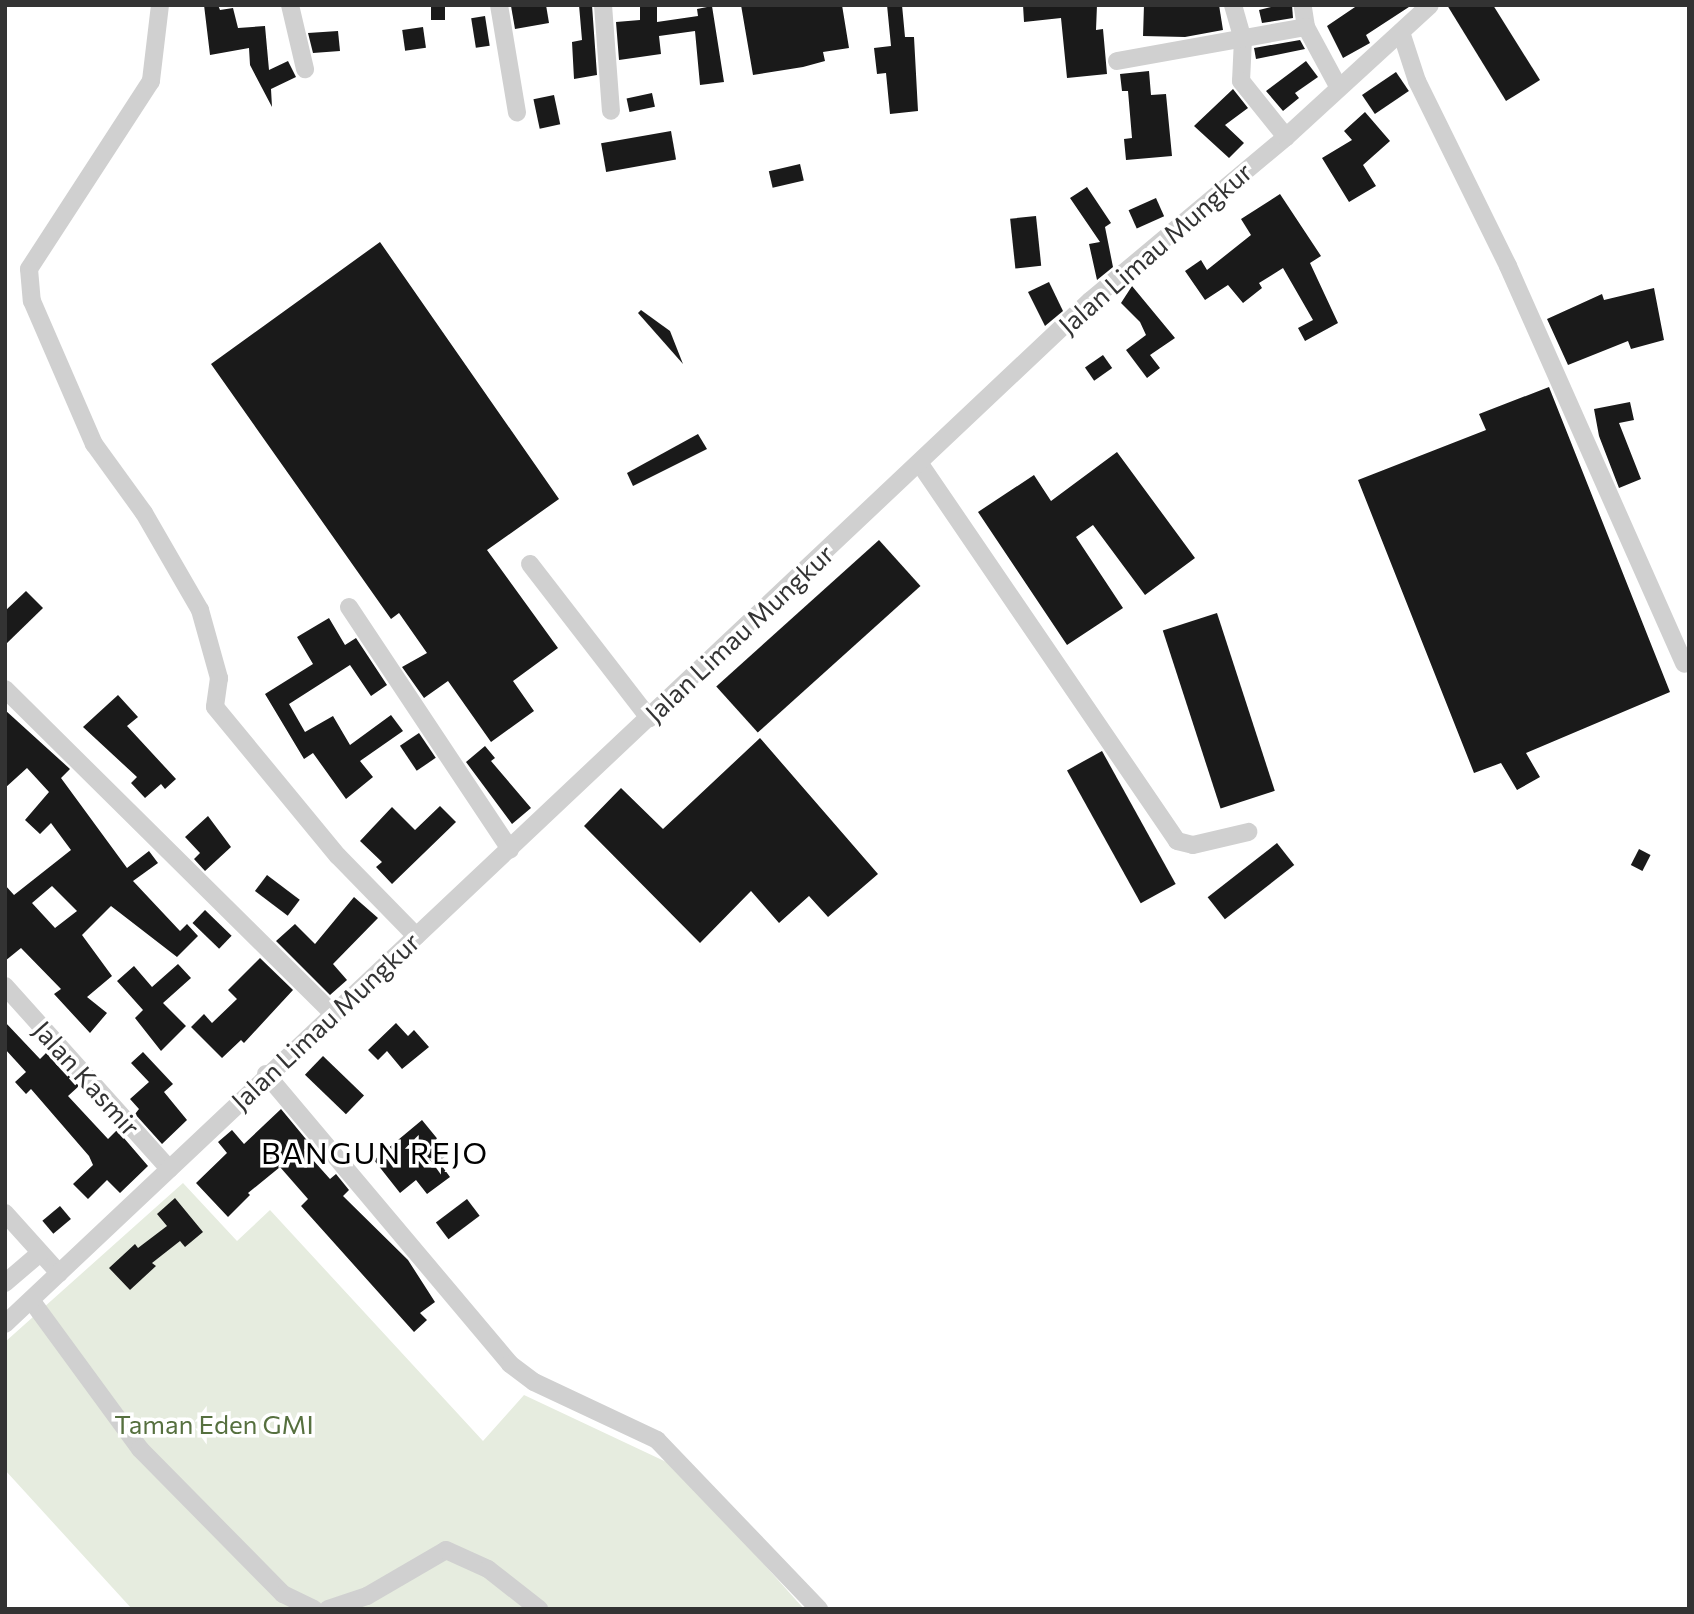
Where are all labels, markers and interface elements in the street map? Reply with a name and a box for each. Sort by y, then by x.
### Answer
street label: Jalan Limau Mungkur [1052,156,1258,340]
street label: Jalan Limau Mungkur [638,538,840,728]
street label: Jalan Limau Mungkur [224,926,426,1116]
street label: Jalan Kasmir [27,1014,147,1142]
district label: BANGUN REJO [262,1134,488,1170]
park label: Taman Eden GMI [114,1408,314,1440]

